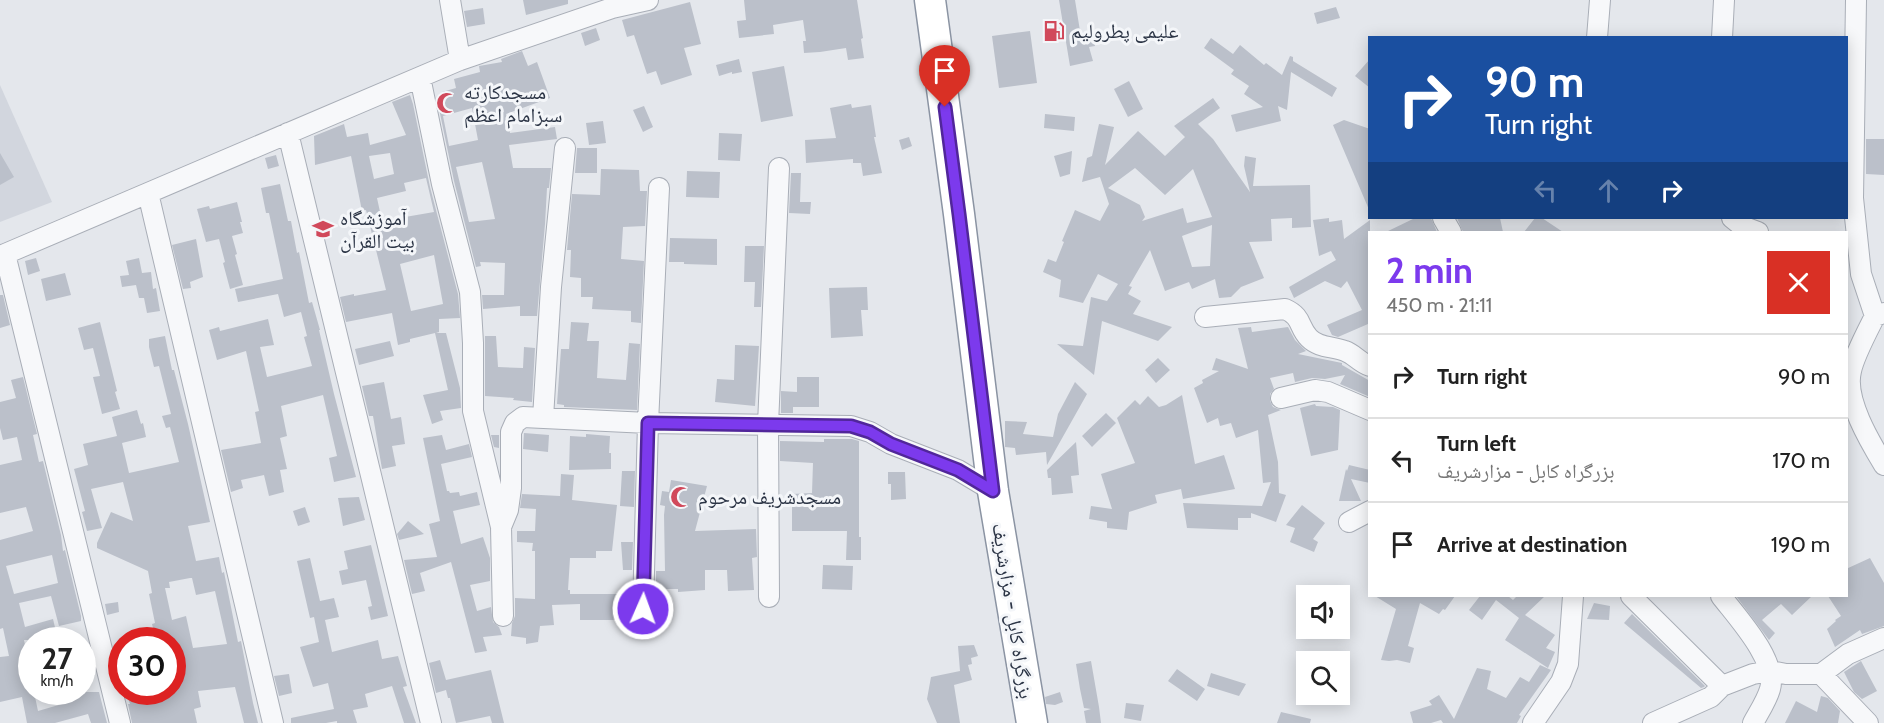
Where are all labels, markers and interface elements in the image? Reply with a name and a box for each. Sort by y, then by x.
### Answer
fuel station icon: علیمی پطرولیم [1042,19,1066,43]
place label: علیمی پطرولیم [1071,19,1179,45]
pin [919,45,970,107]
icon: arrive [928,54,961,87]
text: 90 m [1485,56,1584,108]
icon: right [1386,60,1464,138]
place label: مسجدکارته سبزامام اعظم [464,80,562,129]
mosque icon: مسجدکارته سبزامام اعظم [435,91,459,115]
text: Turn right [1485,108,1592,141]
icon: left [1529,174,1562,207]
icon: ahead [1592,174,1625,207]
icon: right [1655,174,1688,207]
place label: آموزشگاه بیت القرآن [340,206,415,253]
school or university icon: آموزشگاه بیت القرآن [311,217,335,241]
text: 2 min [1386,248,1473,292]
button: close [1767,251,1830,314]
text: 450 m · 21:11 [1386,293,1492,317]
icon: right [1386,360,1419,393]
text: Turn right [1437,363,1527,390]
text: 90 m [1778,363,1830,390]
text: Turn left [1437,430,1516,457]
icon: left [1386,444,1419,477]
text: 170 m [1772,447,1830,474]
text: بزرگراه کابل - مزارشریف [1437,459,1614,483]
mosque icon: مسجدشریف مرحوم [669,485,693,509]
place label: مسجدشریف مرحوم [698,485,841,511]
street label: بزرگراه کابل - مزارشریف [987,522,1039,700]
icon: arrive [1386,528,1419,561]
text: Arrive at destination [1437,531,1627,558]
text: 190 m [1771,531,1830,558]
position arrow [611,577,675,641]
map controls [1296,585,1350,705]
button: sound [1296,585,1350,639]
speed limit sign: 30 [108,627,186,705]
text: 27 [41,640,73,677]
button: search [1296,651,1350,705]
text: km/h [41,672,73,690]

